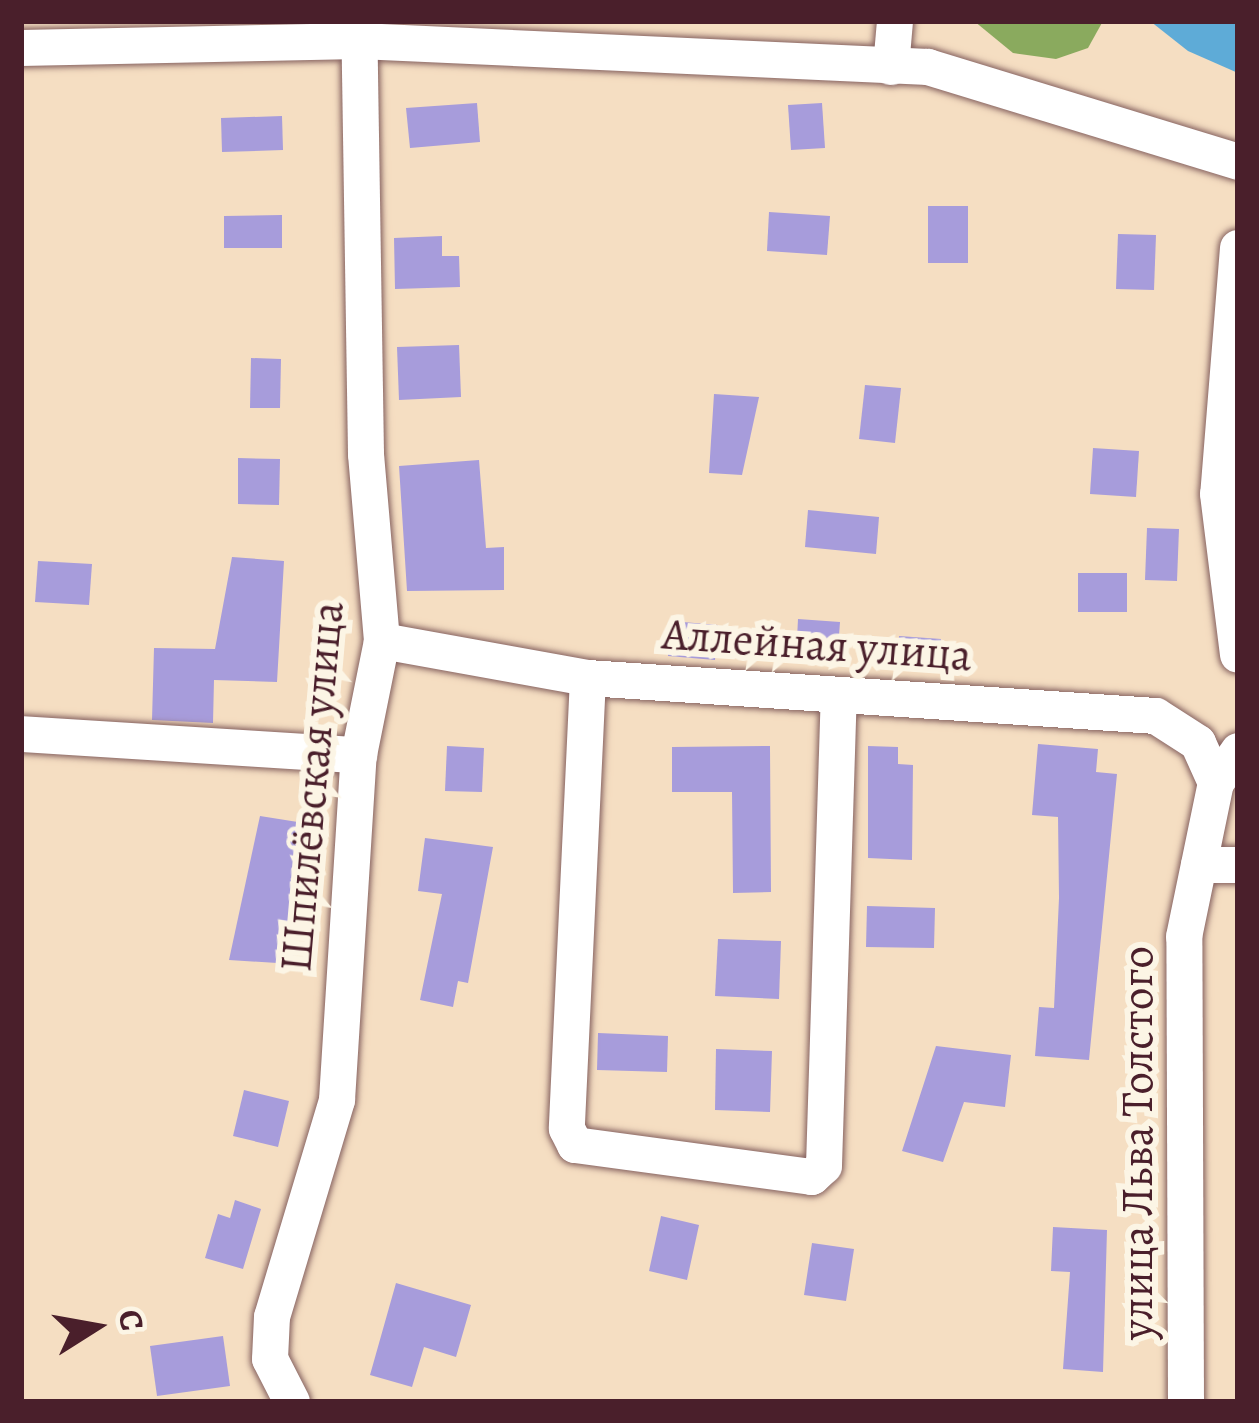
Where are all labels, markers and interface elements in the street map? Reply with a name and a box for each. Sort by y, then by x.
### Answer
street label: Шпилёвская улица [269,599,355,975]
street label: Аллейная улица [660,607,974,683]
street label: улица Льва Толстого [1111,946,1165,1340]
north arrow [36,1267,156,1387]
text: С [108,1306,156,1334]

